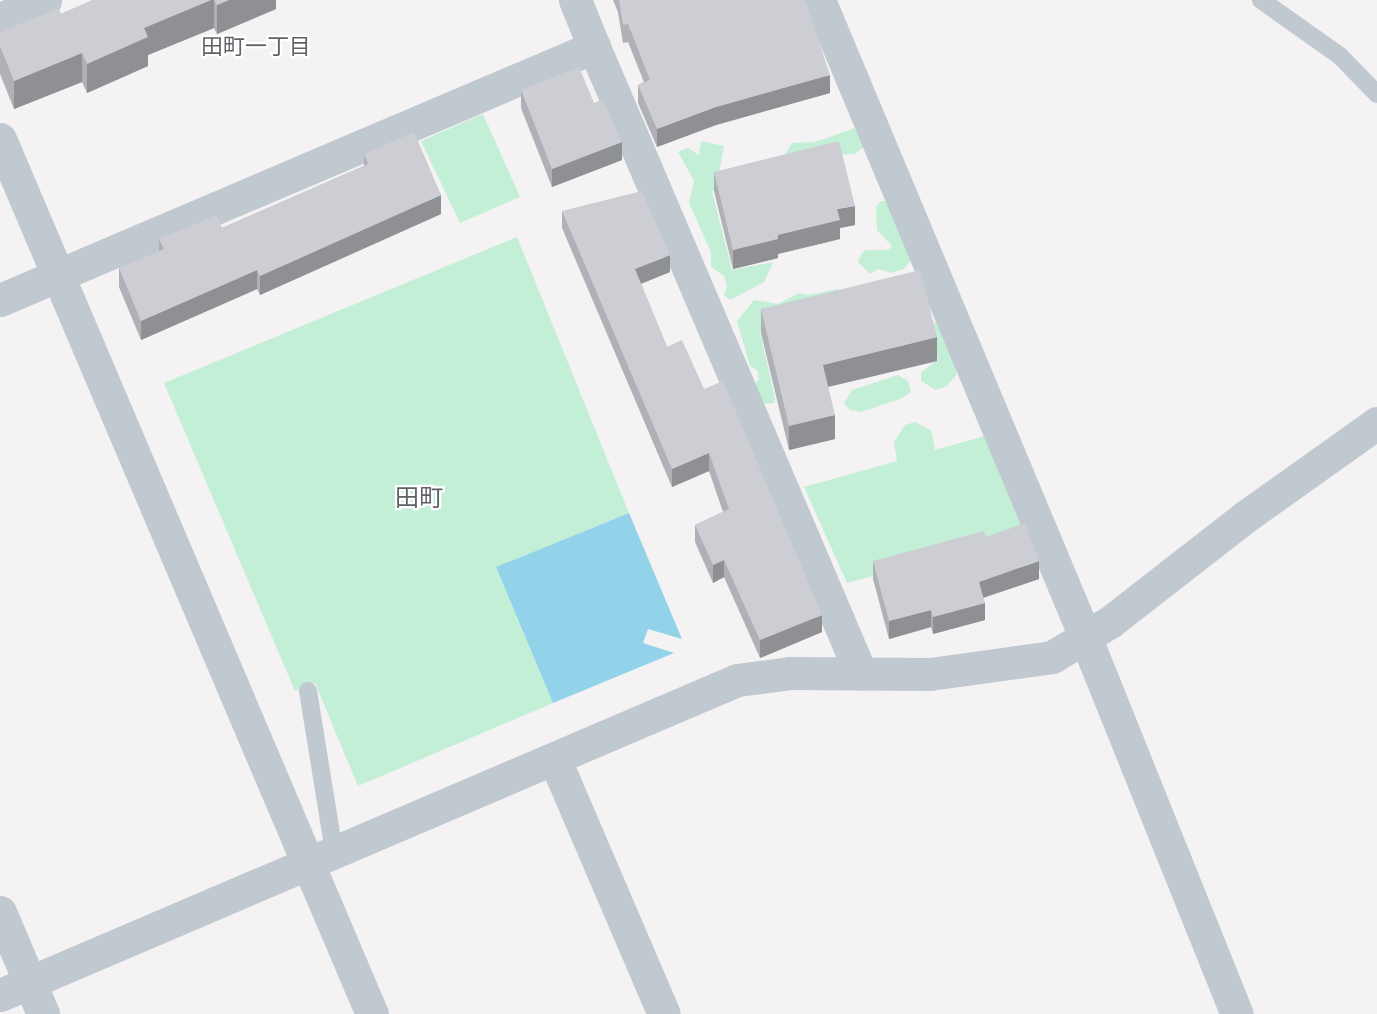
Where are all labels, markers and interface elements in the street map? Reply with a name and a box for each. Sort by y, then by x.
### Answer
district label: 田町一丁目 [201,35,311,61]
district label: 田町 [395,485,443,513]

